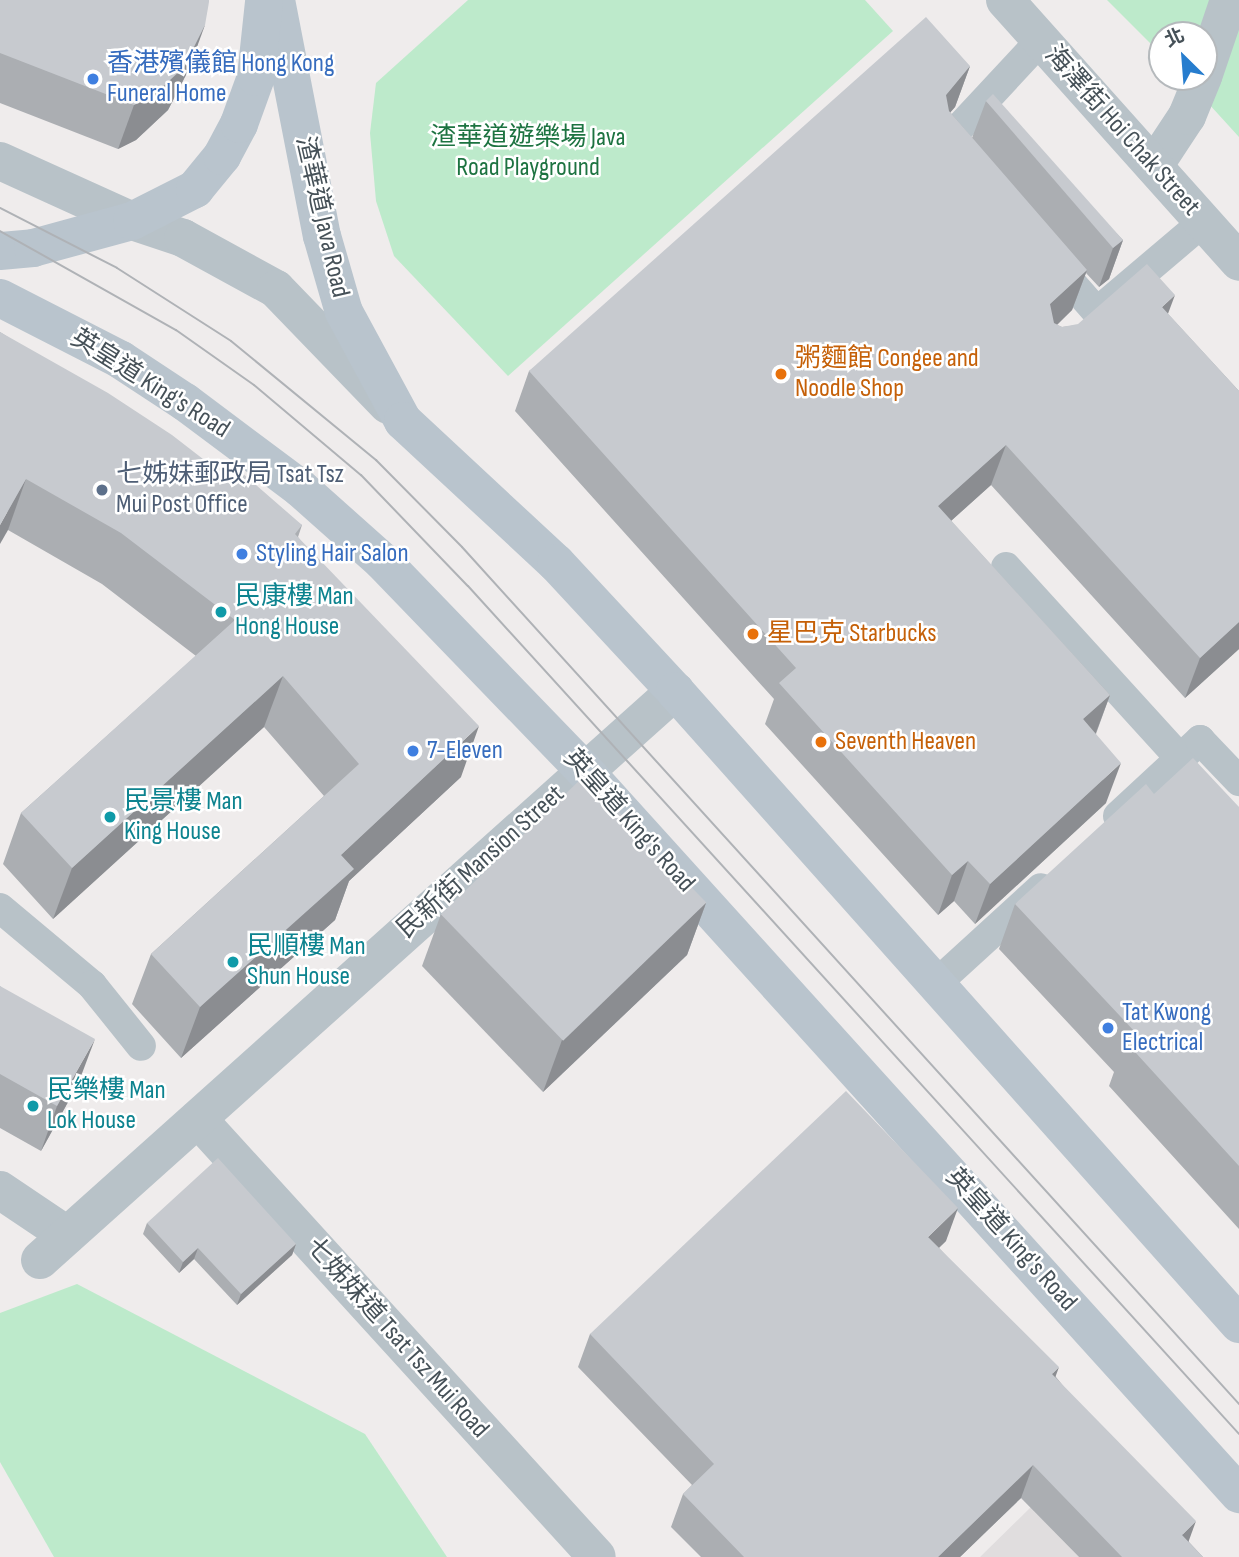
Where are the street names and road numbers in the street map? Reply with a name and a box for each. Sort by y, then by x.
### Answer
street label: 海澤街 Hoi Chak Street [1038,40,1206,222]
street label: 渣華道 Java Road [288,133,356,301]
street label: 英皇道 King's Road [65,323,235,445]
street label: 英皇道 King's Road [557,743,701,899]
street label: 民新街 Mansion Street [391,779,571,945]
street label: 英皇道 King's Road [939,1162,1083,1318]
street label: 七姊妹道 Tsat Tsz Mui Road [299,1231,495,1445]

